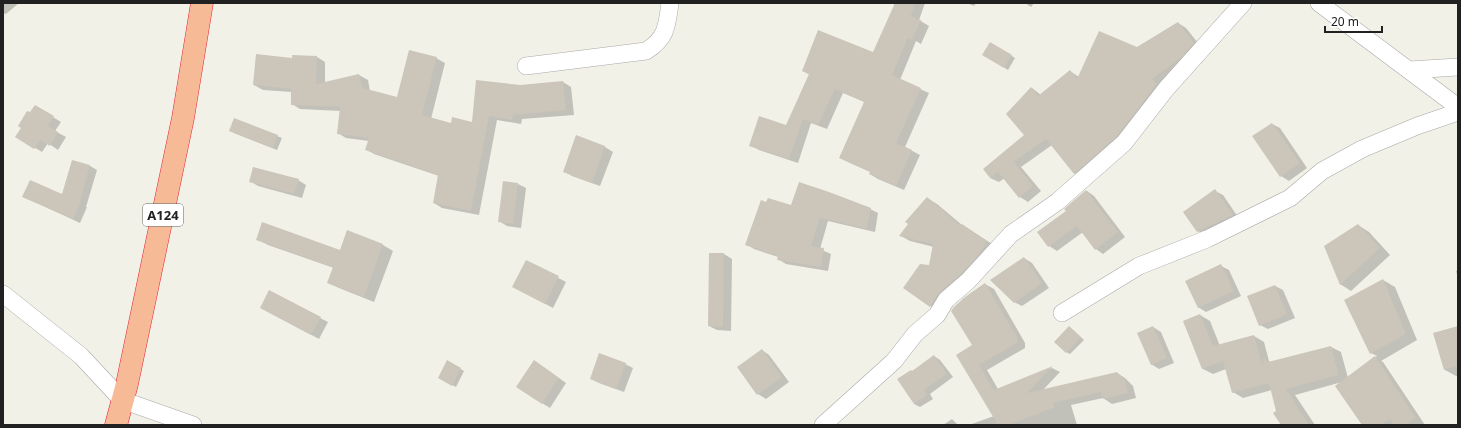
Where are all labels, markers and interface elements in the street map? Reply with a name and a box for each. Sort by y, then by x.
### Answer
scale bar [1325,8,1382,34]
text: 20 m [1331,13,1359,30]
road number: A124 [143,204,183,226]

